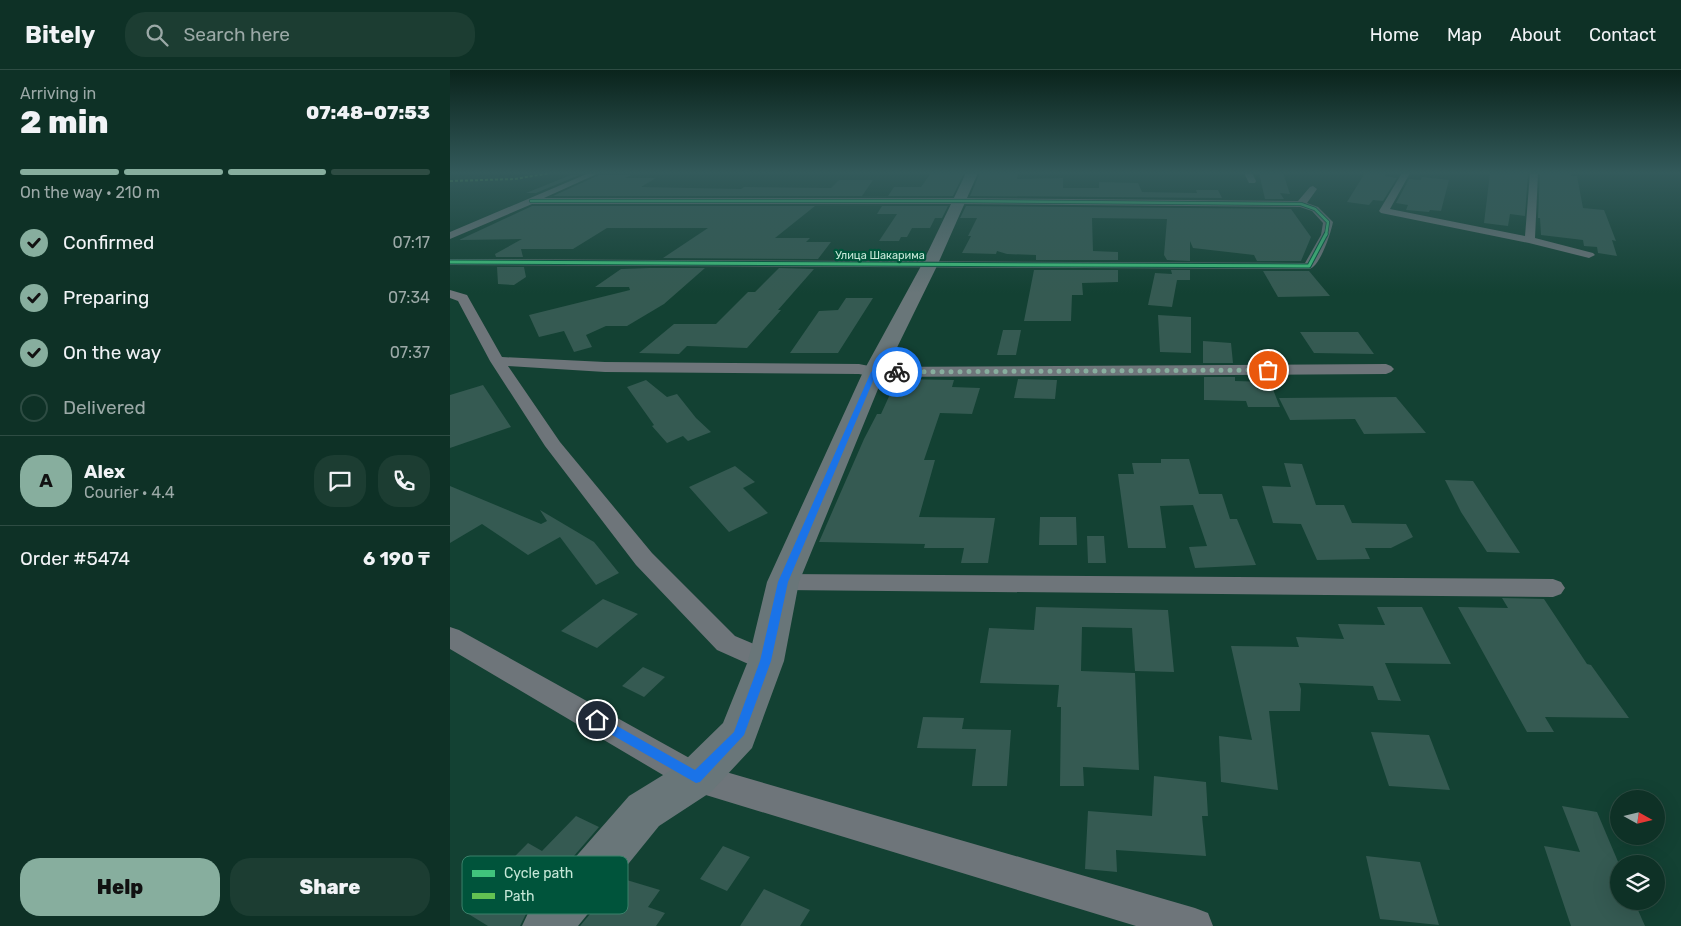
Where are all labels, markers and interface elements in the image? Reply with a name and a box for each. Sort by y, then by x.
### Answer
search box [125,12,475,57]
text: Bitely [25,21,95,49]
icon: search [143,21,171,49]
text: Search here [183,23,290,46]
text: Home [1370,24,1419,46]
text: Map [1447,24,1482,46]
text: About [1510,24,1561,46]
text: Contact [1589,24,1656,46]
text: Arriving in [20,84,96,103]
text: 07:48–07:53 [306,101,430,124]
text: 2 min [20,103,109,141]
text: On the way · 210 m [20,183,160,202]
icon: check [20,229,48,257]
text: Confirmed [63,231,154,254]
text: 07:17 [392,233,430,252]
street label: Улица Шакарима [835,249,925,262]
icon: check [20,284,48,312]
text: Preparing [63,286,149,309]
text: 07:34 [388,288,430,307]
icon: check [20,339,48,367]
text: On the way [63,341,161,364]
text: 07:37 [390,343,430,362]
courier [872,347,922,397]
pin [1247,349,1289,391]
icon: bag [1254,356,1282,384]
icon: bike [883,358,911,386]
text: Delivered [63,396,146,419]
button: chat [314,455,366,507]
button: phone [378,455,430,507]
text: Alex [84,460,125,483]
text: A [39,469,53,492]
text: Courier · 4.4 [84,483,175,502]
text: Order #5474 [20,547,130,570]
text: 6 190 ₸ [363,547,430,570]
pin [576,699,618,741]
icon: home [583,706,611,734]
north arrow [1610,790,1665,845]
map controls [1610,790,1665,910]
button: layers [1610,855,1665,910]
legend [462,856,628,914]
button: Help [20,858,220,916]
button: Share [230,858,430,916]
text: Cycle path [504,865,573,882]
text: Path [504,888,535,905]

